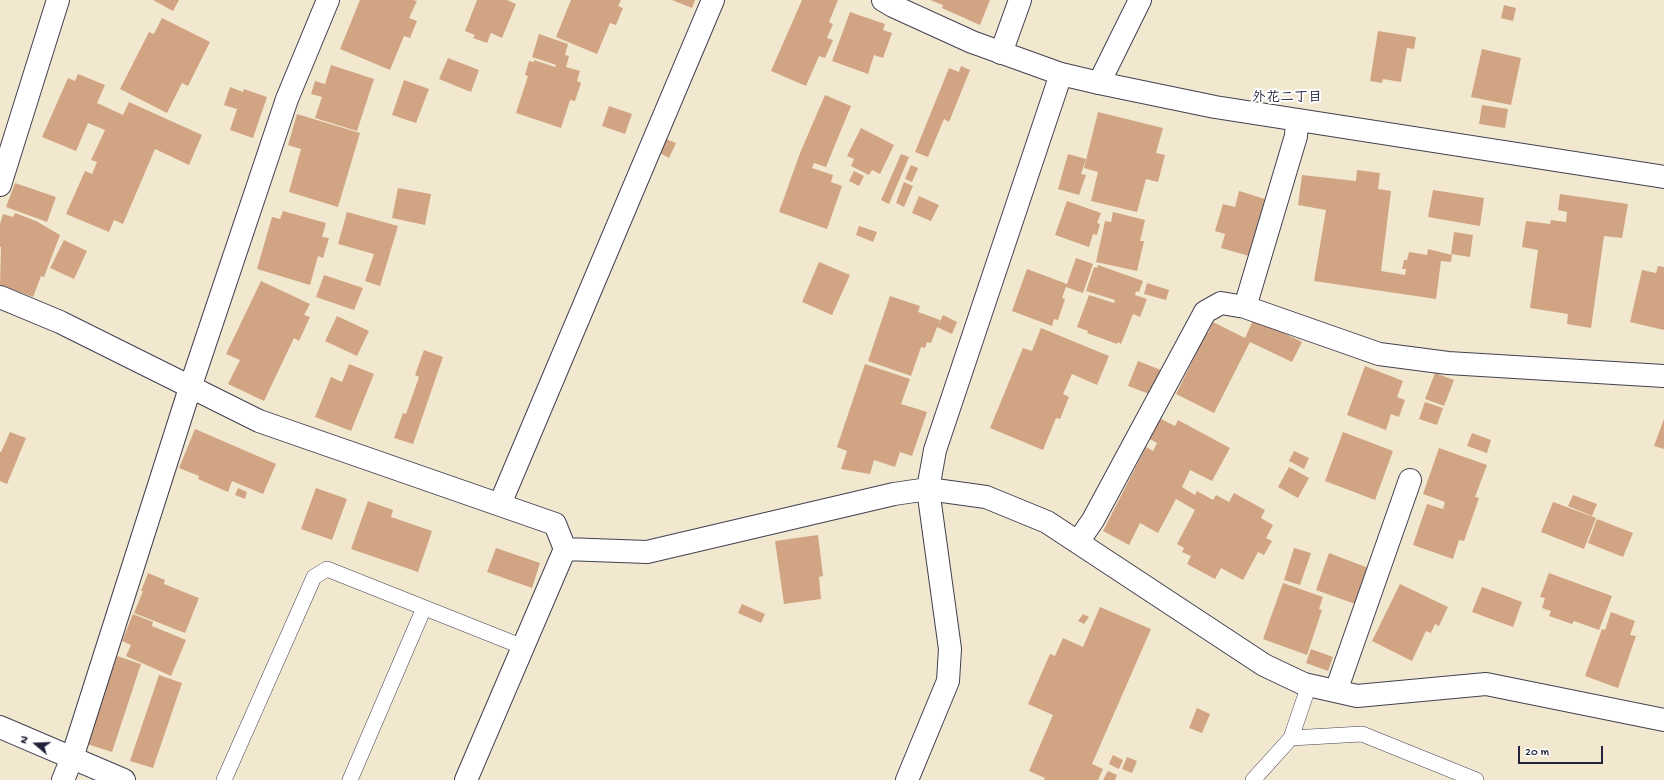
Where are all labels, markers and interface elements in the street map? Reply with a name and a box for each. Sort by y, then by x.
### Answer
district label: 外花二丁目 [1252,91,1322,107]
north arrow [16,724,56,764]
text: N [18,735,31,745]
scale bar [1520,738,1605,764]
text: 20 m [1525,746,1549,760]

